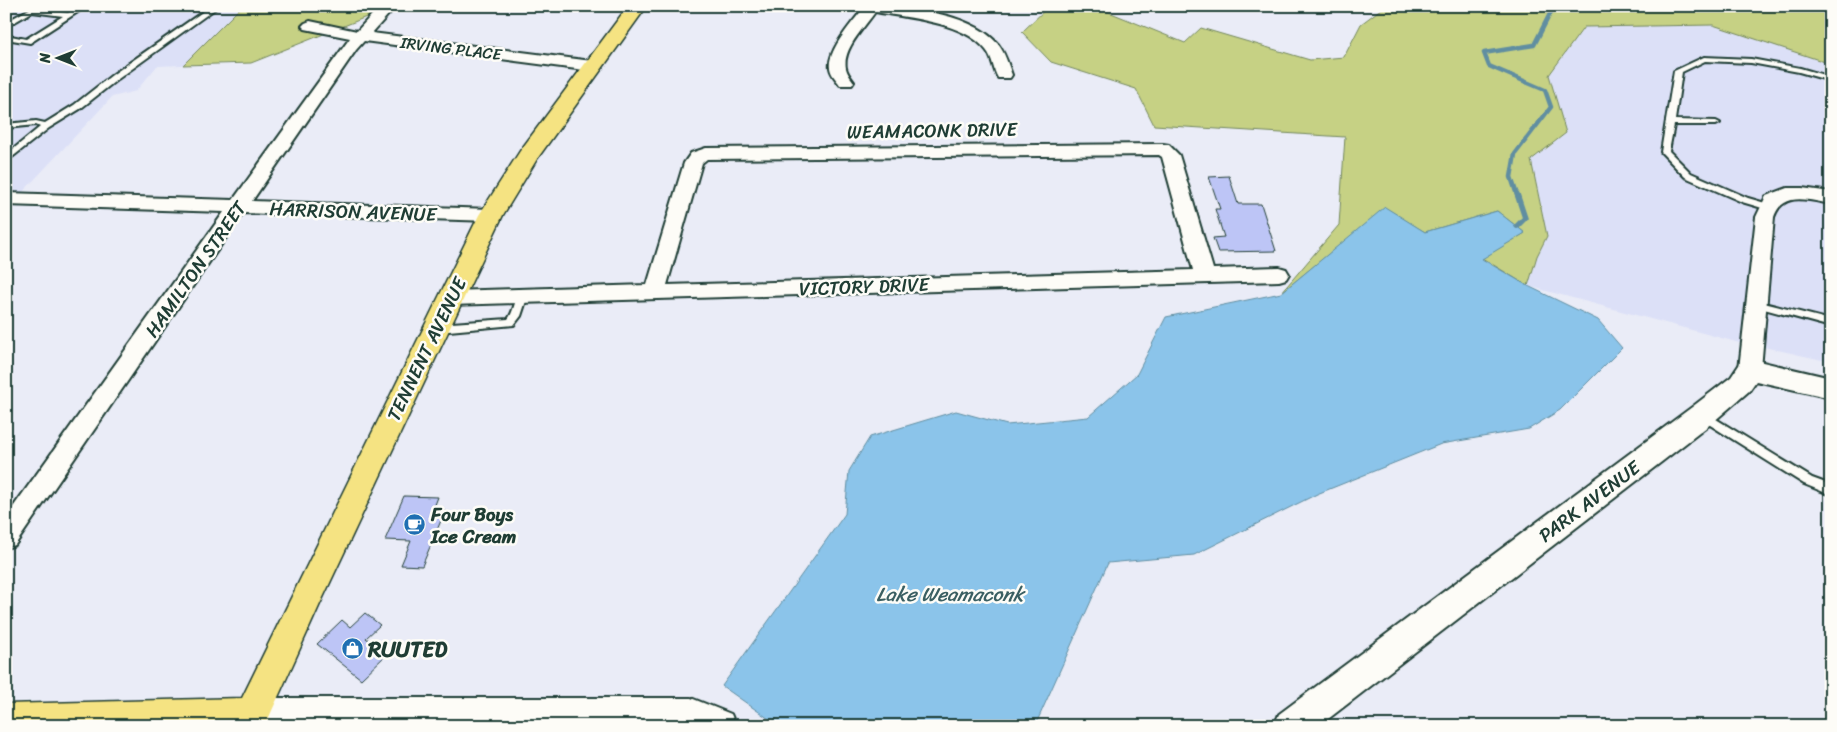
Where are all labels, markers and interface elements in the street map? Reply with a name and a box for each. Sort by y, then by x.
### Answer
street label: IRVING PLACE [398,28,504,69]
north arrow [32,32,82,82]
text: N [33,53,58,64]
street label: WEAMACONK DRIVE [847,112,1019,148]
street label: HARRISON AVENUE [269,192,439,231]
street label: HAMILTON STREET [136,193,256,345]
street label: VICTORY DRIVE [798,268,931,305]
street label: TENNENT AVENUE [377,270,476,427]
street label: PARK AVENUE [1531,451,1649,551]
place label: Four Boys Ice Cream [430,498,517,553]
cafe icon: Four Boys Ice Cream [403,513,427,537]
water label: Lake Weamaconk [876,577,1026,612]
place label: RUUTED [367,630,448,669]
shop icon: RUUTED [340,637,364,661]

